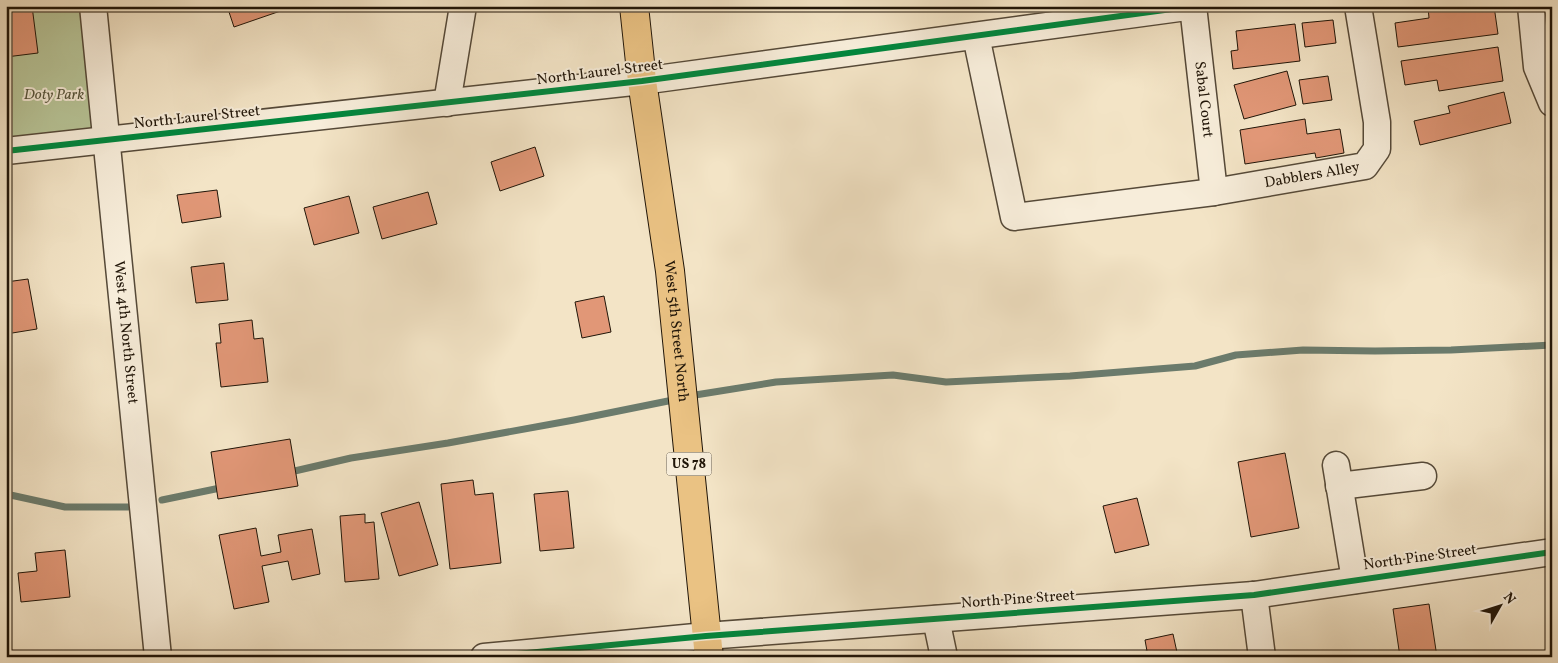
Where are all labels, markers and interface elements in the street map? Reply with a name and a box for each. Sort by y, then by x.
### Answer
street label: North Laurel Street [536,55,664,91]
street label: Sabal Court [1189,60,1218,139]
park label: Doty Park [24,85,84,106]
street label: North Laurel Street [133,101,261,135]
street label: Dabblers Alley [1263,157,1361,194]
street label: West 5th Street North [658,259,694,403]
street label: West 4th North Street [108,260,143,405]
road number: US 78 [666,452,712,476]
street label: North Pine Street [1362,540,1478,576]
north arrow [1476,580,1526,630]
street label: North Pine Street [960,586,1076,614]
text: N [1498,589,1520,609]

